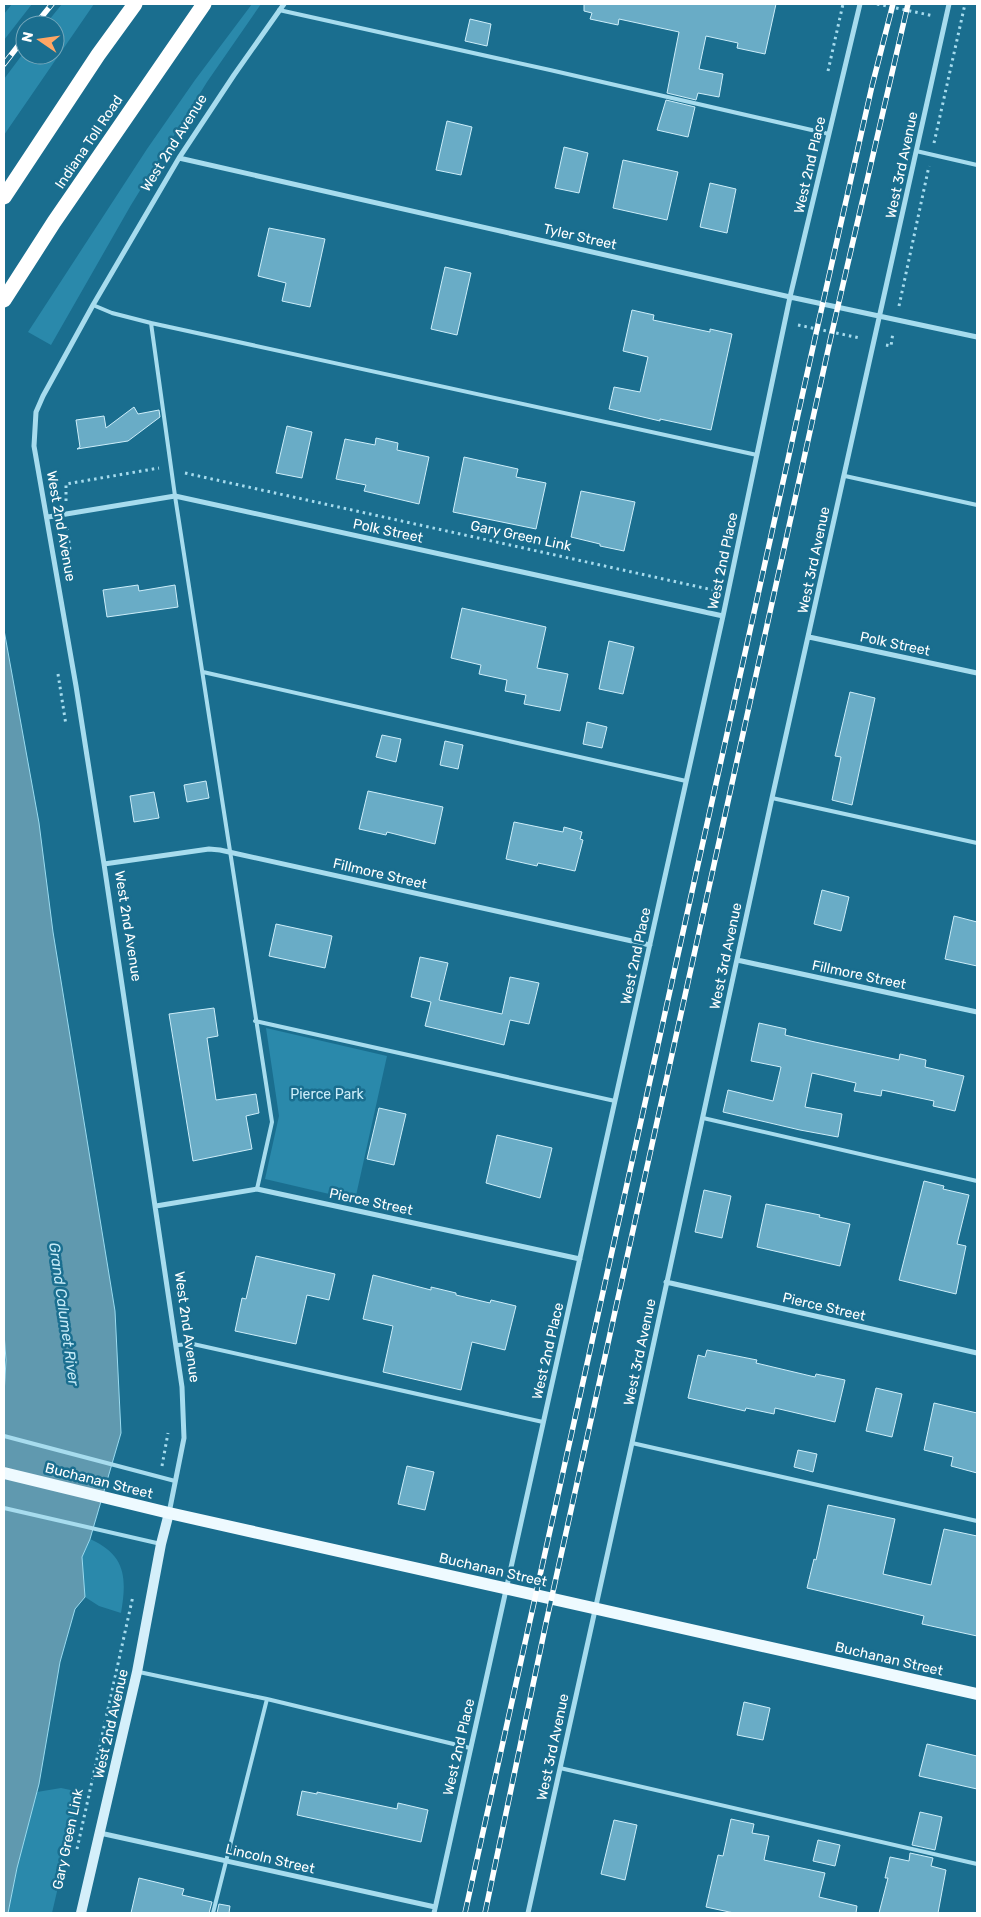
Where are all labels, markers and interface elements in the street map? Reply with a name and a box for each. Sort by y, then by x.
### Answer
north arrow [15,15,65,65]
text: N [18,30,37,44]
street label: West 2nd Avenue [137,91,211,195]
street label: Indiana Toll Road [51,92,127,192]
street label: West 3rd Avenue [882,110,922,220]
street label: West 2nd Place [791,115,829,215]
street label: Tyler Street [542,220,619,254]
street label: West 2nd Avenue [43,469,79,583]
street label: West 3rd Avenue [794,505,834,615]
street label: West 2nd Place [704,511,742,611]
street label: Polk Street [351,515,425,547]
street label: Gary Green Link [469,517,574,555]
street label: Polk Street [858,628,932,660]
street label: Fillmore Street [331,855,429,893]
street label: West 2nd Avenue [111,869,145,983]
street label: West 3rd Avenue [706,901,746,1011]
street label: West 2nd Place [617,906,655,1006]
street label: Fillmore Street [810,957,908,993]
park label: Pierce Park [290,1086,365,1103]
street label: Pierce Street [328,1185,415,1219]
water label: Grand Calumet River [45,1241,83,1388]
street label: West 2nd Avenue [171,1270,203,1384]
street label: Pierce Street [781,1289,868,1325]
street label: West 3rd Avenue [620,1297,660,1407]
street label: West 2nd Place [529,1301,567,1401]
street label: Buchanan Street [43,1459,155,1503]
street label: Buchanan Street [437,1549,549,1591]
street label: Buchanan Street [833,1638,945,1680]
street label: West 2nd Avenue [90,1667,132,1780]
street label: West 3rd Avenue [533,1692,573,1802]
street label: West 2nd Place [440,1697,478,1797]
street label: Gary Green Link [49,1786,87,1891]
street label: Lincoln Street [224,1840,317,1878]

